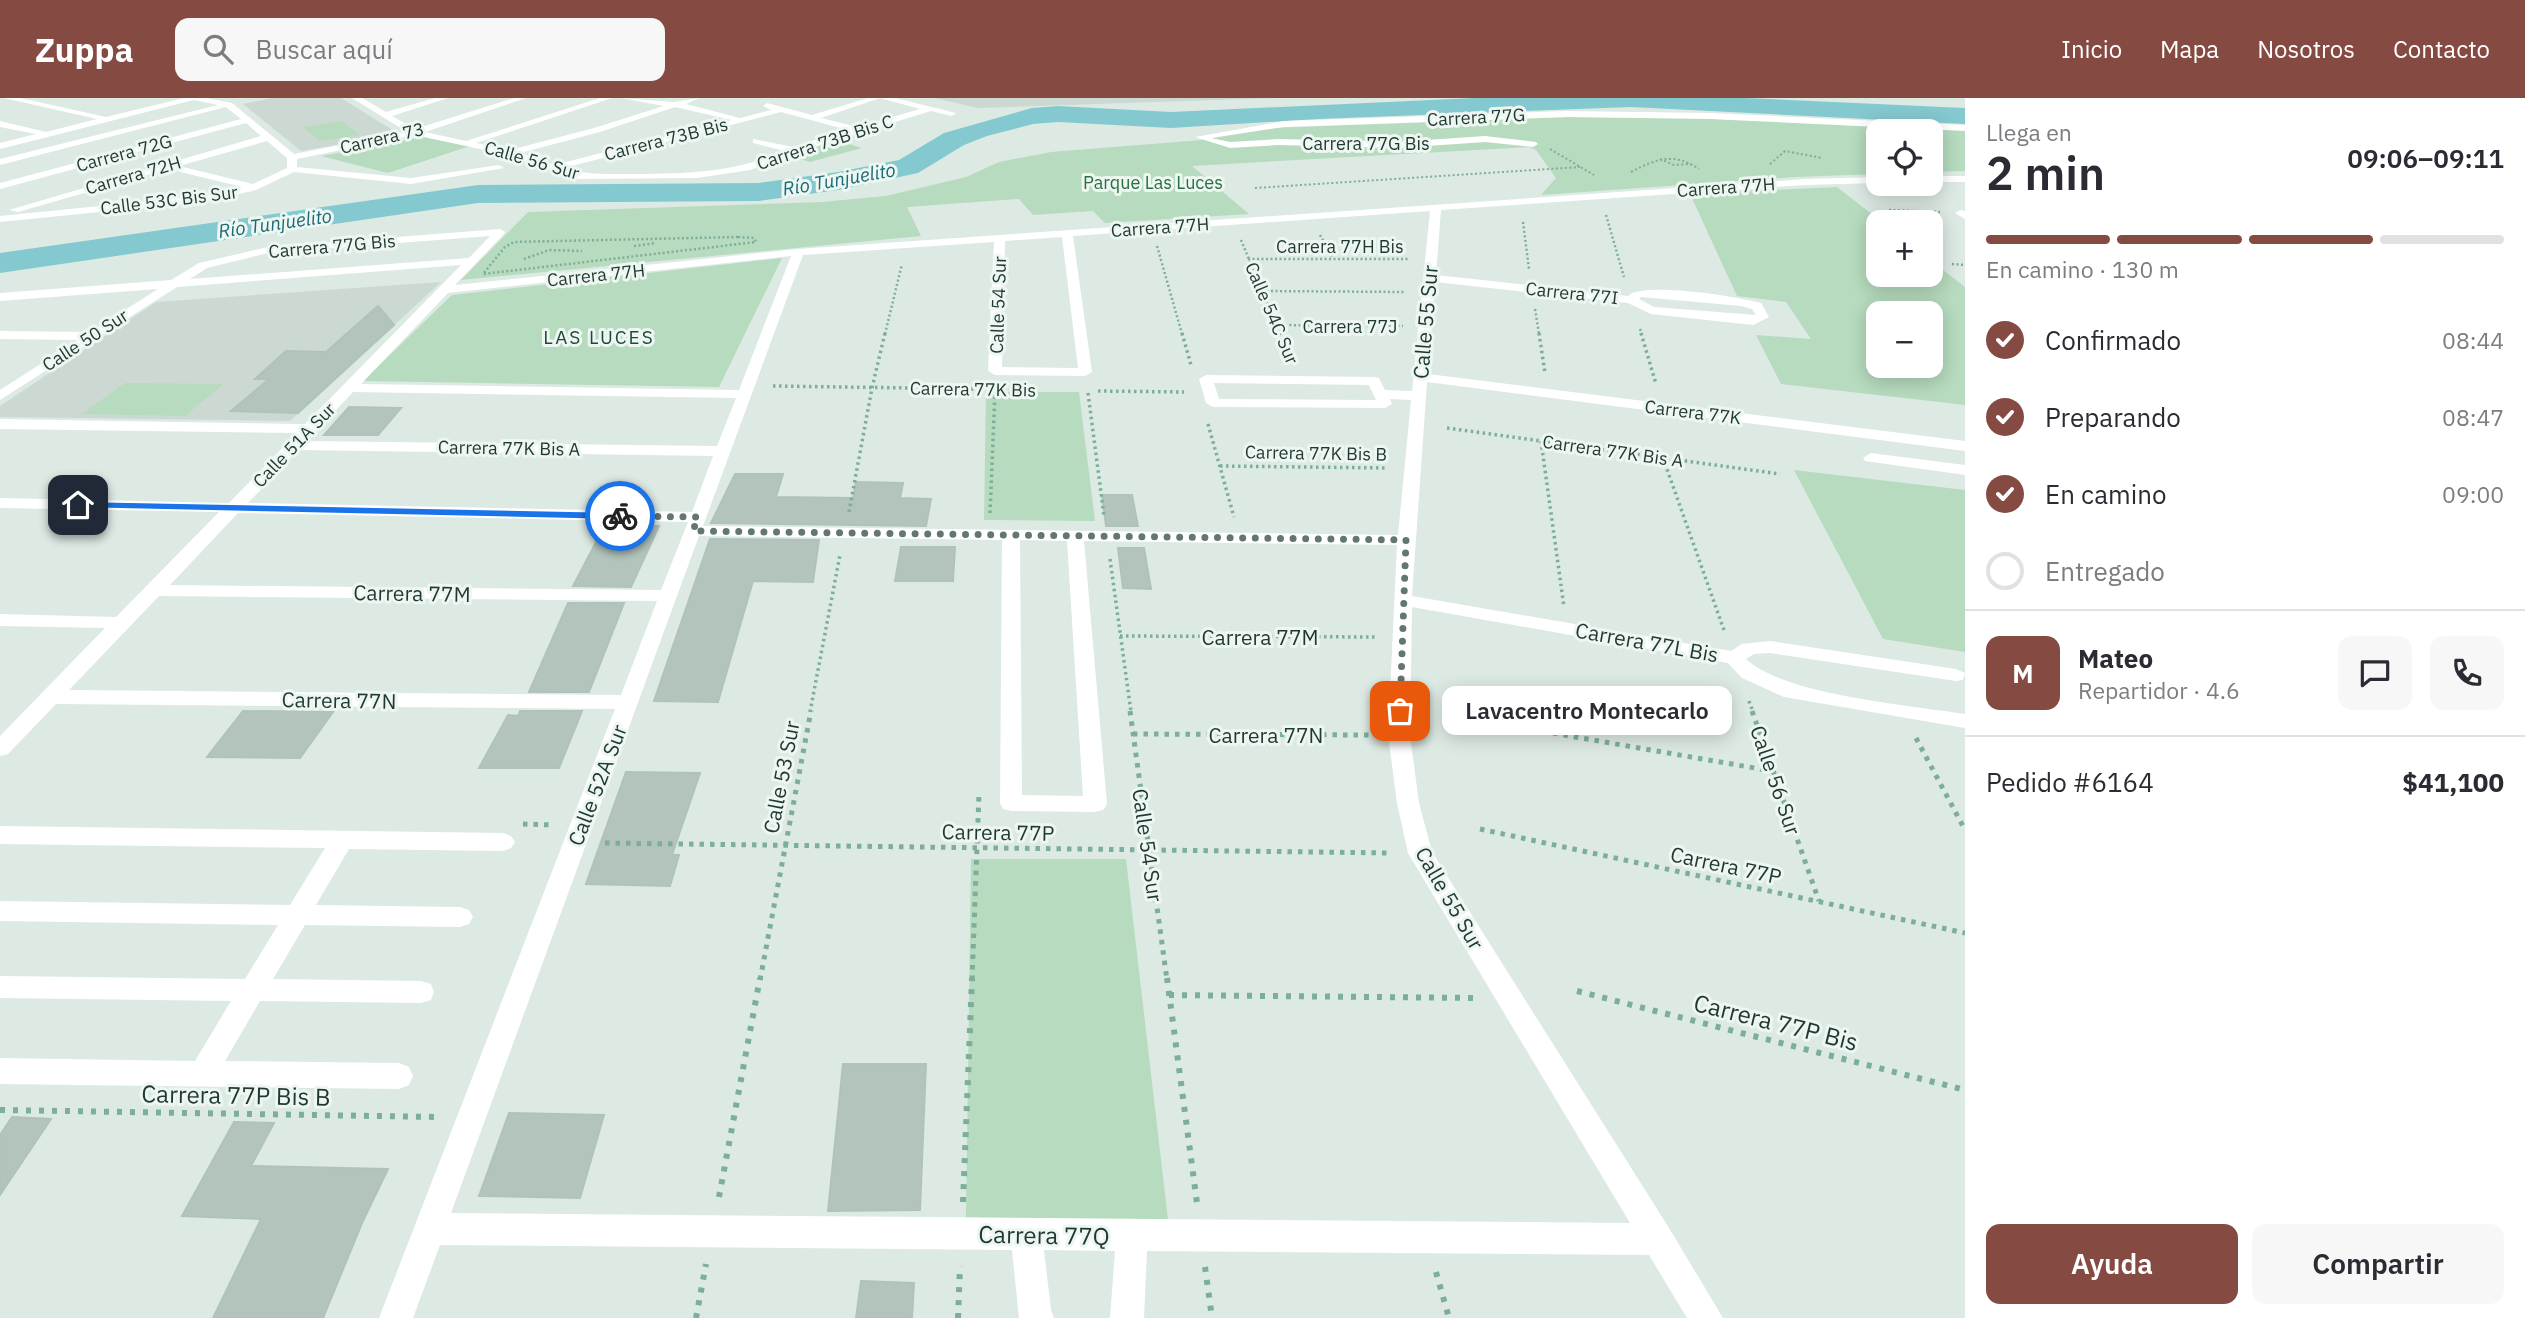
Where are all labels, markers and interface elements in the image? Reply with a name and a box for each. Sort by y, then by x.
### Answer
search box [175,18,665,81]
text: Zuppa [35,28,133,71]
icon: search [199,30,237,68]
text: Buscar aquí [255,32,393,66]
text: Inicio [2061,33,2122,65]
text: Mapa [2160,33,2219,65]
text: Nosotros [2257,33,2355,65]
text: Contacto [2393,33,2490,65]
street label: Carrera 77G [1426,103,1526,131]
street label: Carrera 73B Bis C [754,109,896,175]
street label: Carrera 73B Bis [602,113,730,165]
street label: Carrera 73 [338,117,426,159]
text: Llega en [1986,117,2072,147]
map controls [1866,119,1943,378]
button: locate [1866,119,1943,196]
street label: Carrera 72G [74,129,174,177]
street label: Carrera 77G Bis [1302,132,1430,155]
street label: Calle 56 Sur [482,135,583,185]
text: 09:06–09:11 [2347,141,2504,175]
text: 2 min [1986,143,2105,203]
street label: Carrera 72H [82,150,184,200]
water label: Río Tunjuelito [781,157,897,201]
park label: Parque Las Luces [1083,171,1223,194]
street label: Carrera 77H [1676,172,1776,202]
street label: Calle 53C Bis Sur [99,180,239,220]
water label: Río Tunjuelito [217,203,333,243]
button: + [1866,210,1943,287]
street label: Carrera 77H [1110,212,1210,242]
street label: Carrera 77G Bis [267,229,397,263]
street label: Carrera 77H Bis [1276,235,1404,258]
text: En camino · 130 m [1986,254,2179,284]
street label: Calle 54 Sur [985,255,1011,354]
street label: Carrera 77H [546,258,646,292]
street label: Calle 54C Sur [1240,258,1304,368]
street label: Calle 55 Sur [1406,264,1444,380]
street label: Carrera 77I [1525,277,1619,309]
button: − [1866,301,1943,378]
street label: Calle 50 Sur [38,304,133,376]
street label: Carrera 77J [1303,315,1397,338]
icon: check [1986,321,2024,359]
text: Confirmado [2045,323,2181,357]
district label: LAS LUCES [543,325,655,349]
text: 08:44 [2442,325,2504,355]
street label: Carrera 77K Bis [910,376,1036,402]
street label: Carrera 77K [1643,395,1743,429]
street label: Calle 51A Sur [248,397,341,492]
icon: check [1986,398,2024,436]
text: Preparando [2045,400,2181,434]
text: 08:47 [2442,402,2504,432]
street label: Carrera 77K Bis A [1541,430,1685,472]
street label: Carrera 77K Bis A [438,435,581,461]
street label: Carrera 77K Bis B [1245,440,1387,466]
pin [48,475,108,535]
icon: check [1986,475,2024,513]
text: En camino [2045,477,2167,511]
text: 09:00 [2442,479,2504,509]
courier [585,481,655,551]
icon: home [59,486,97,524]
icon: bike [601,497,639,535]
text: Entregado [2045,554,2165,588]
street label: Carrera 77M [353,578,471,608]
street label: Carrera 77L Bis [1573,616,1721,668]
street label: Carrera 77M [1201,623,1319,651]
button: chat [2338,636,2412,710]
button: phone [2430,636,2504,710]
text: Mateo [2078,641,2153,675]
text: M [2012,656,2034,690]
text: Repartidor · 4.6 [2078,675,2240,705]
pin [1370,681,1430,741]
street label: Carrera 77N [281,685,397,715]
callout: Lavacentro Montecarlo [1442,686,1732,736]
icon: bag [1381,692,1419,730]
text: Lavacentro Montecarlo [1465,695,1709,725]
street label: Calle 53 Sur [756,718,806,836]
street label: Calle 52A Sur [561,720,633,850]
street label: Carrera 77N [1209,721,1323,749]
street label: Calle 56 Sur [1744,722,1808,839]
text: Pedido #6164 [1986,765,2154,799]
text: $41,100 [2402,765,2504,799]
street label: Calle 54 Sur [1126,787,1170,904]
street label: Carrera 77P [941,817,1055,847]
street label: Carrera 77P [1668,840,1784,890]
street label: Calle 55 Sur [1409,842,1491,955]
street label: Carrera 77P Bis [1691,986,1861,1058]
street label: Carrera 77P Bis B [141,1077,331,1113]
street label: Carrera 77Q [978,1218,1110,1252]
button: Ayuda [1986,1224,2238,1304]
button: Compartir [2252,1224,2504,1304]

